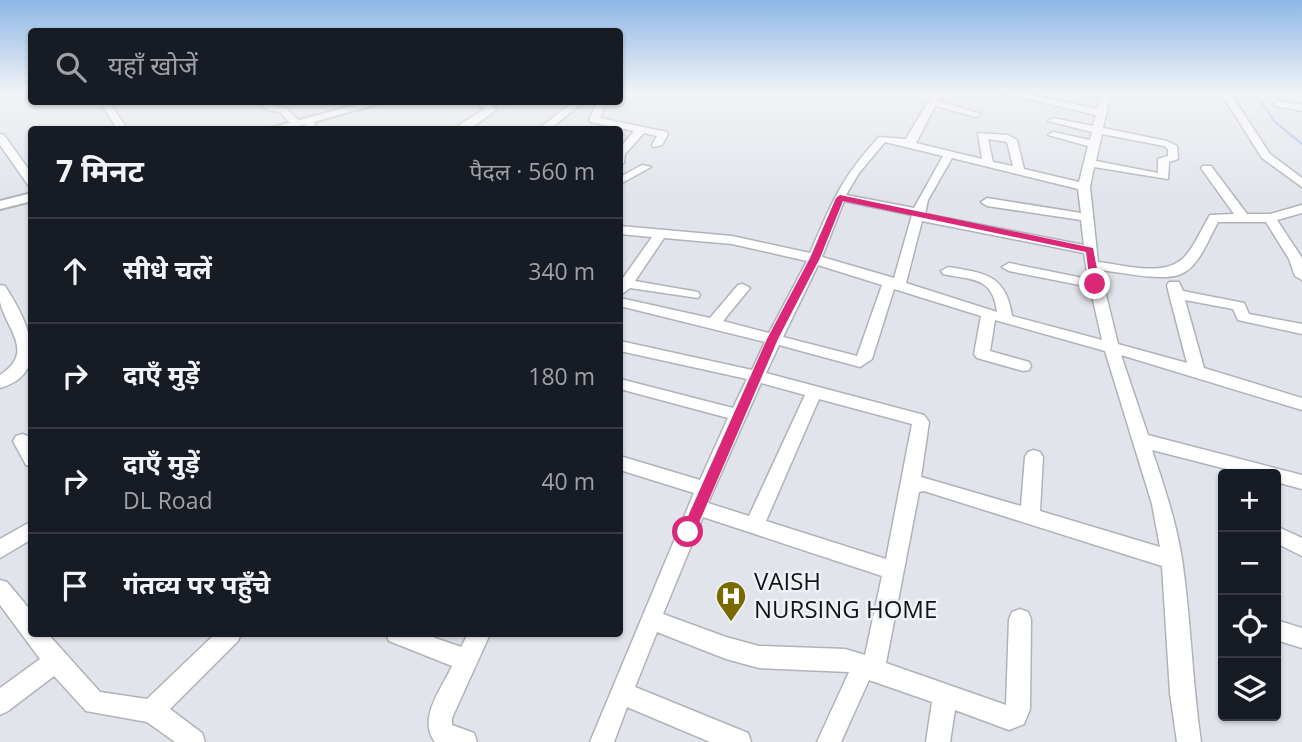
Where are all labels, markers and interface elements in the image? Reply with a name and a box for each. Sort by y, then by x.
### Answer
search box [28,28,623,105]
text: यहाँ खोजें [108,47,198,83]
icon: search [52,48,90,86]
text: 7 मिनट [56,150,144,191]
text: पैदल · 560 m [469,155,595,187]
text: सीधे चलें [123,251,212,287]
icon: ahead [56,252,94,290]
text: 340 m [528,255,595,287]
route end [1079,268,1110,299]
text: दाएँ मुड़ें [123,356,200,392]
icon: right [56,357,94,395]
text: 180 m [528,360,595,392]
text: दाएँ मुड़ें [123,445,200,481]
icon: right [56,462,94,500]
text: 40 m [541,465,595,497]
map controls [1218,469,1281,721]
button: + [1218,469,1281,532]
text: DL Road [123,484,213,516]
route start [672,516,703,547]
button: − [1218,532,1281,595]
place label: VAISH NURSING HOME [754,564,937,625]
text: गंतव्य पर पहुँचे [123,566,270,602]
icon: arrive [56,567,94,605]
hospital icon: VAISH NURSING HOME [714,579,748,623]
button: locate [1218,595,1281,658]
button: layers [1218,658,1281,721]

